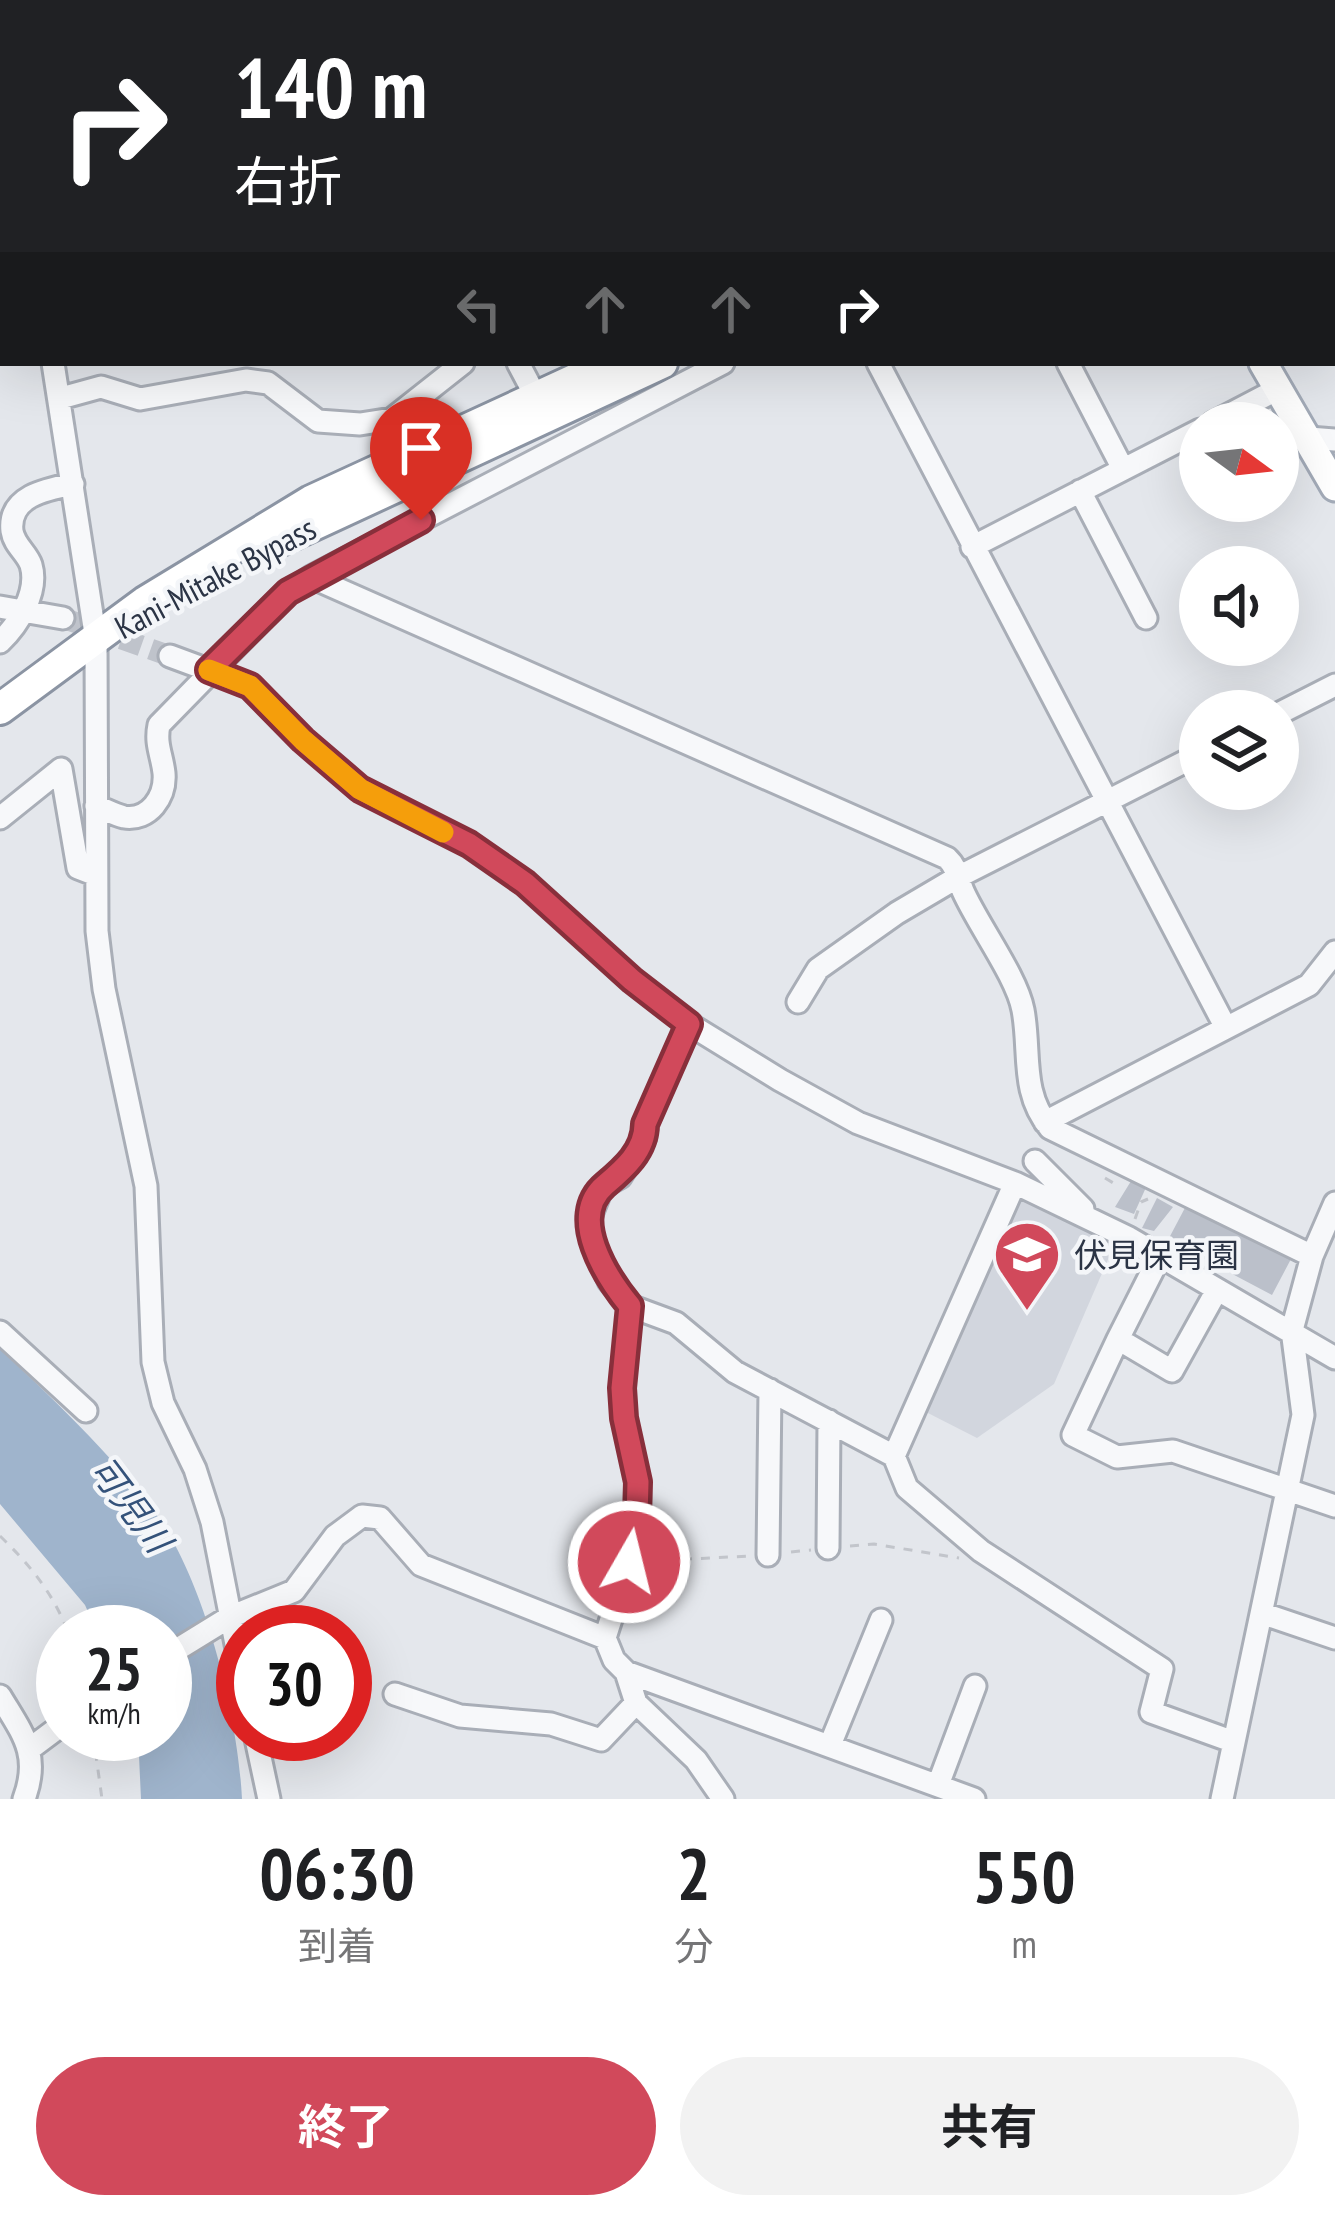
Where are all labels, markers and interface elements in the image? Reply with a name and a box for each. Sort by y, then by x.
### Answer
text: 140 m [234,32,427,141]
icon: right [36,48,192,204]
text: 右折 [234,146,342,216]
icon: left [446,276,512,342]
icon: ahead [572,276,638,342]
icon: ahead [698,276,764,342]
icon: right [824,276,890,342]
pin [370,397,472,520]
north arrow [1179,402,1299,522]
map controls [1179,402,1299,810]
icon: arrive [388,415,454,481]
street label: Kani-Mitake Bypass [107,506,323,648]
button: sound [1179,546,1299,666]
button: layers [1179,690,1299,810]
school or university icon: 伏見保育園 [992,1219,1062,1313]
place label: 伏見保育園 [1074,1233,1239,1276]
water label: 可児川 [80,1447,185,1564]
position arrow [566,1499,692,1625]
speed limit sign: 30 [216,1605,372,1761]
text: 25 [85,1629,143,1707]
text: km/h [87,1693,141,1732]
text: 06:30 [259,1826,415,1919]
text: 2 [677,1826,711,1919]
text: 550 [972,1829,1076,1922]
text: m [1011,1918,1037,1969]
text: 到着 [298,1920,376,1971]
text: 分 [674,1920,713,1971]
button: 終了 [36,2057,656,2195]
button: 共有 [680,2057,1299,2195]

